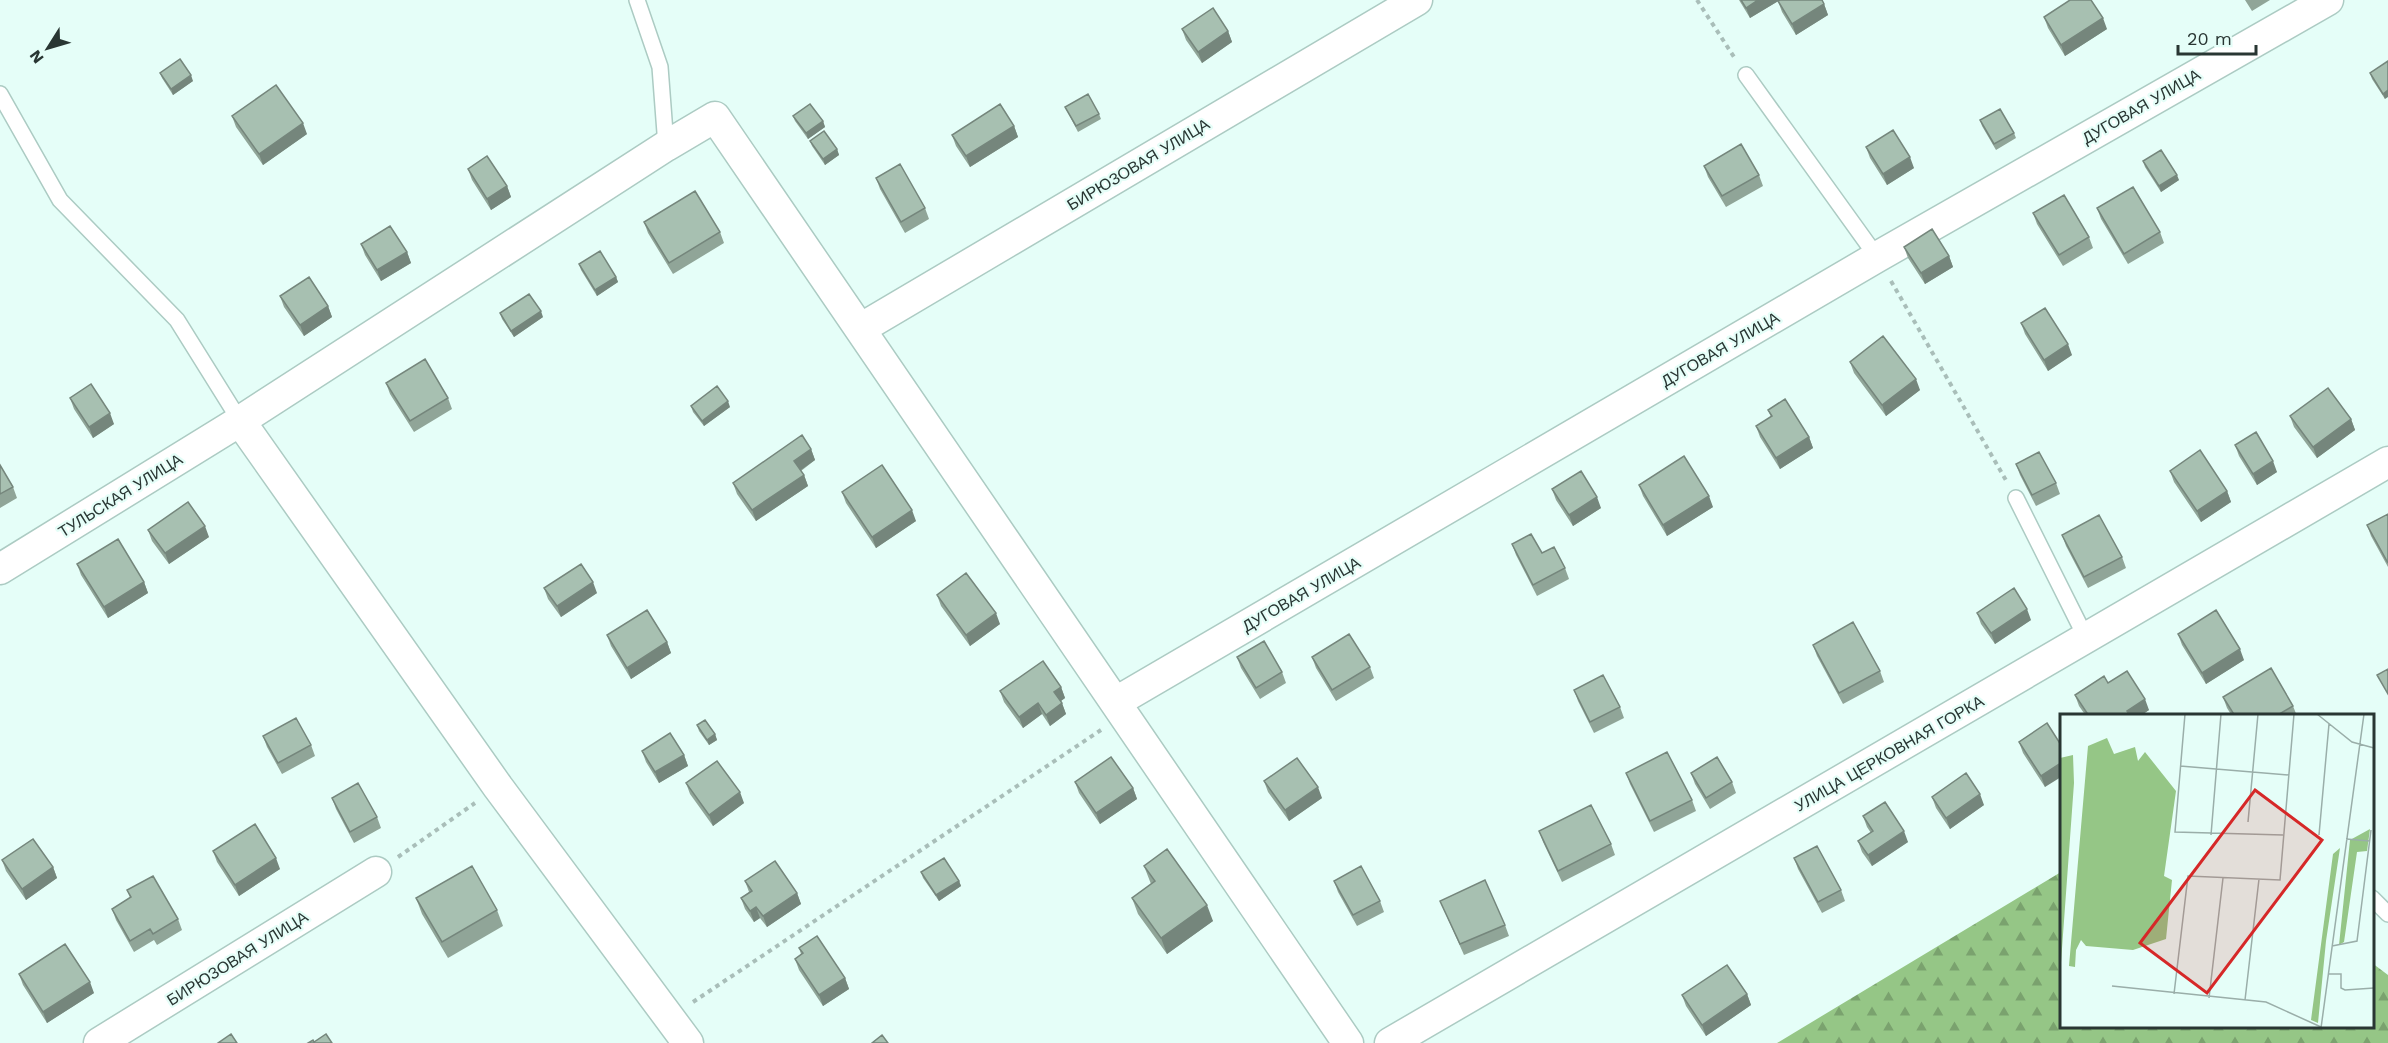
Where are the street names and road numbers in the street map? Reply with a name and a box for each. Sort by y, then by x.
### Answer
street label: ДУГОВАЯ УЛИЦА [2079,65,2204,148]
street label: БИРЮЗОВАЯ УЛИЦА [1064,114,1213,214]
street label: ДУГОВАЯ УЛИЦА [1658,308,1783,391]
street label: ТУЛЬСКАЯ УЛИЦА [55,449,186,541]
street label: ДУГОВАЯ УЛИЦА [1239,553,1364,636]
street label: УЛИЦА ЦЕРКОВНАЯ ГОРКА [1791,691,1987,815]
street label: БИРЮЗОВАЯ УЛИЦА [163,907,312,1010]

